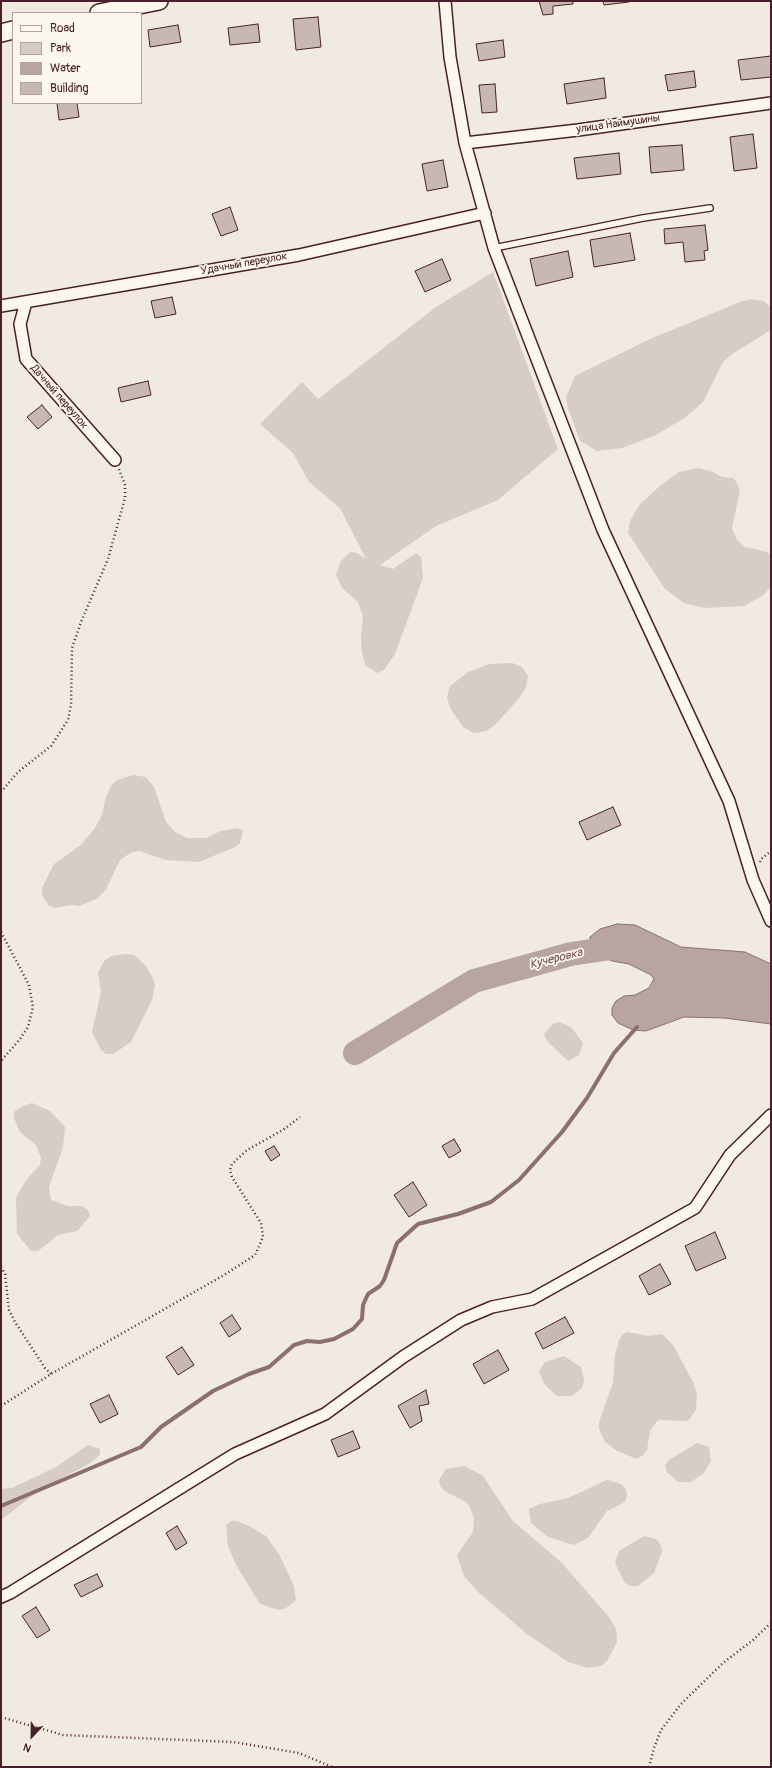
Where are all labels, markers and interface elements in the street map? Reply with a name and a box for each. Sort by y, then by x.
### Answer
legend [12,12,142,104]
text: Road [50,21,75,36]
text: Park [50,41,71,56]
text: Water [50,61,81,76]
text: Building [50,81,89,96]
street label: улица Наймушины [575,112,661,136]
street label: Удачный переулок [200,250,288,278]
street label: Дачный переулок [27,362,91,432]
water label: Кучеровка [528,946,584,972]
north arrow [12,1716,52,1756]
text: N [21,1740,33,1755]

